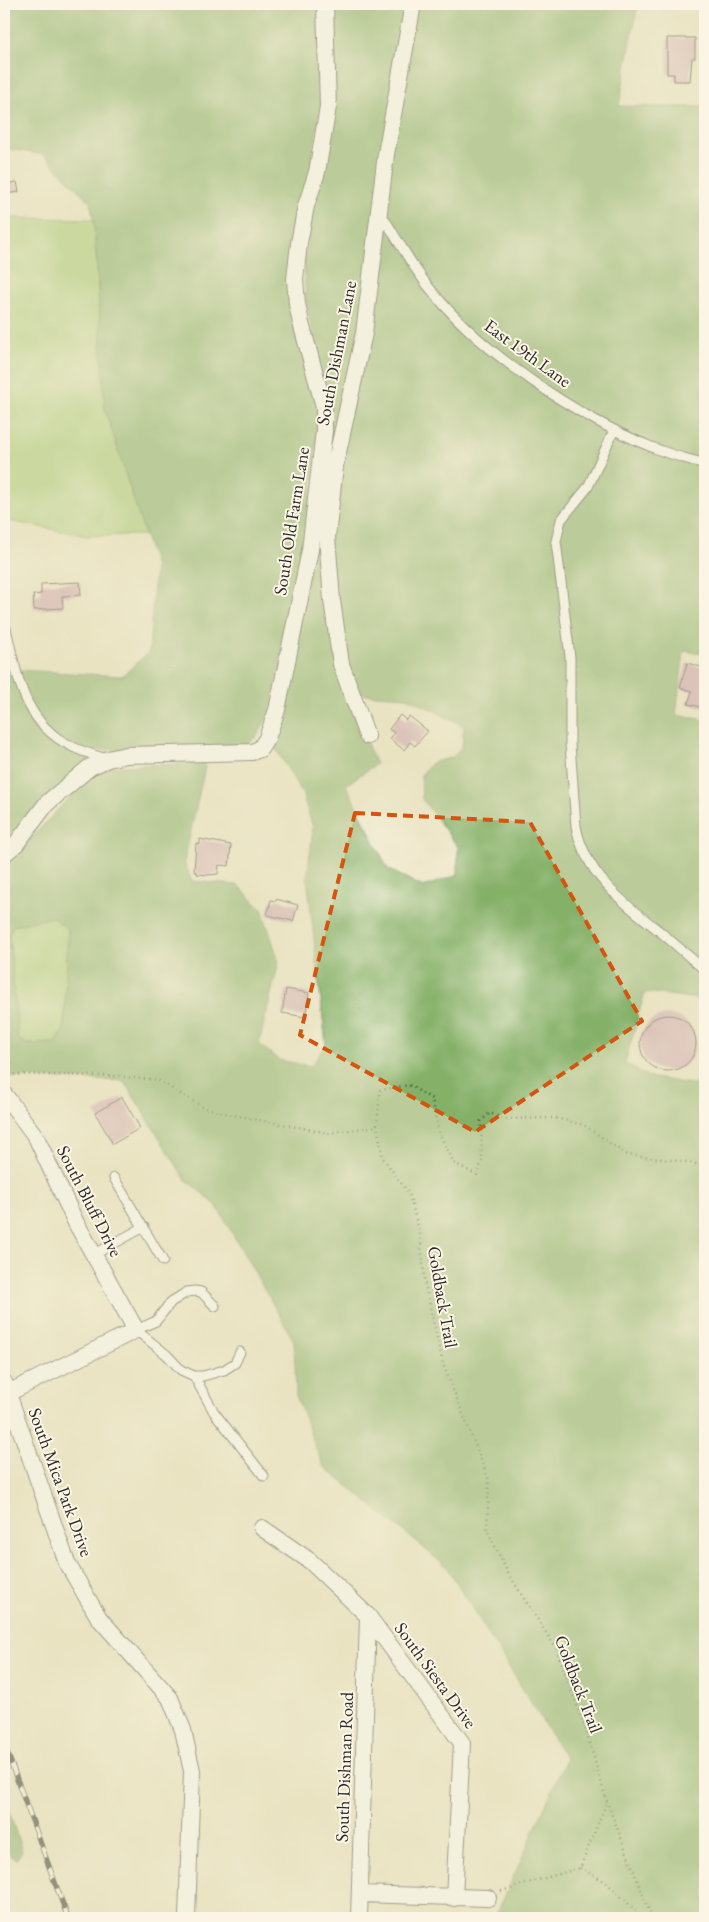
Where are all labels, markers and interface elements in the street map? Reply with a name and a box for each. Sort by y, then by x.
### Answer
street label: South Dishman Lane [311,279,361,427]
street label: East 19th Lane [480,314,576,392]
street label: South Old Farm Lane [268,445,314,597]
street label: South Bluff Drive [52,1141,128,1261]
street label: Goldback Trail [423,1244,463,1350]
street label: South Mica Park Drive [23,1405,99,1559]
street label: South Siesta Drive [390,1617,482,1733]
street label: Goldback Trail [550,1632,608,1736]
street label: South Dishman Road [330,1691,358,1843]

